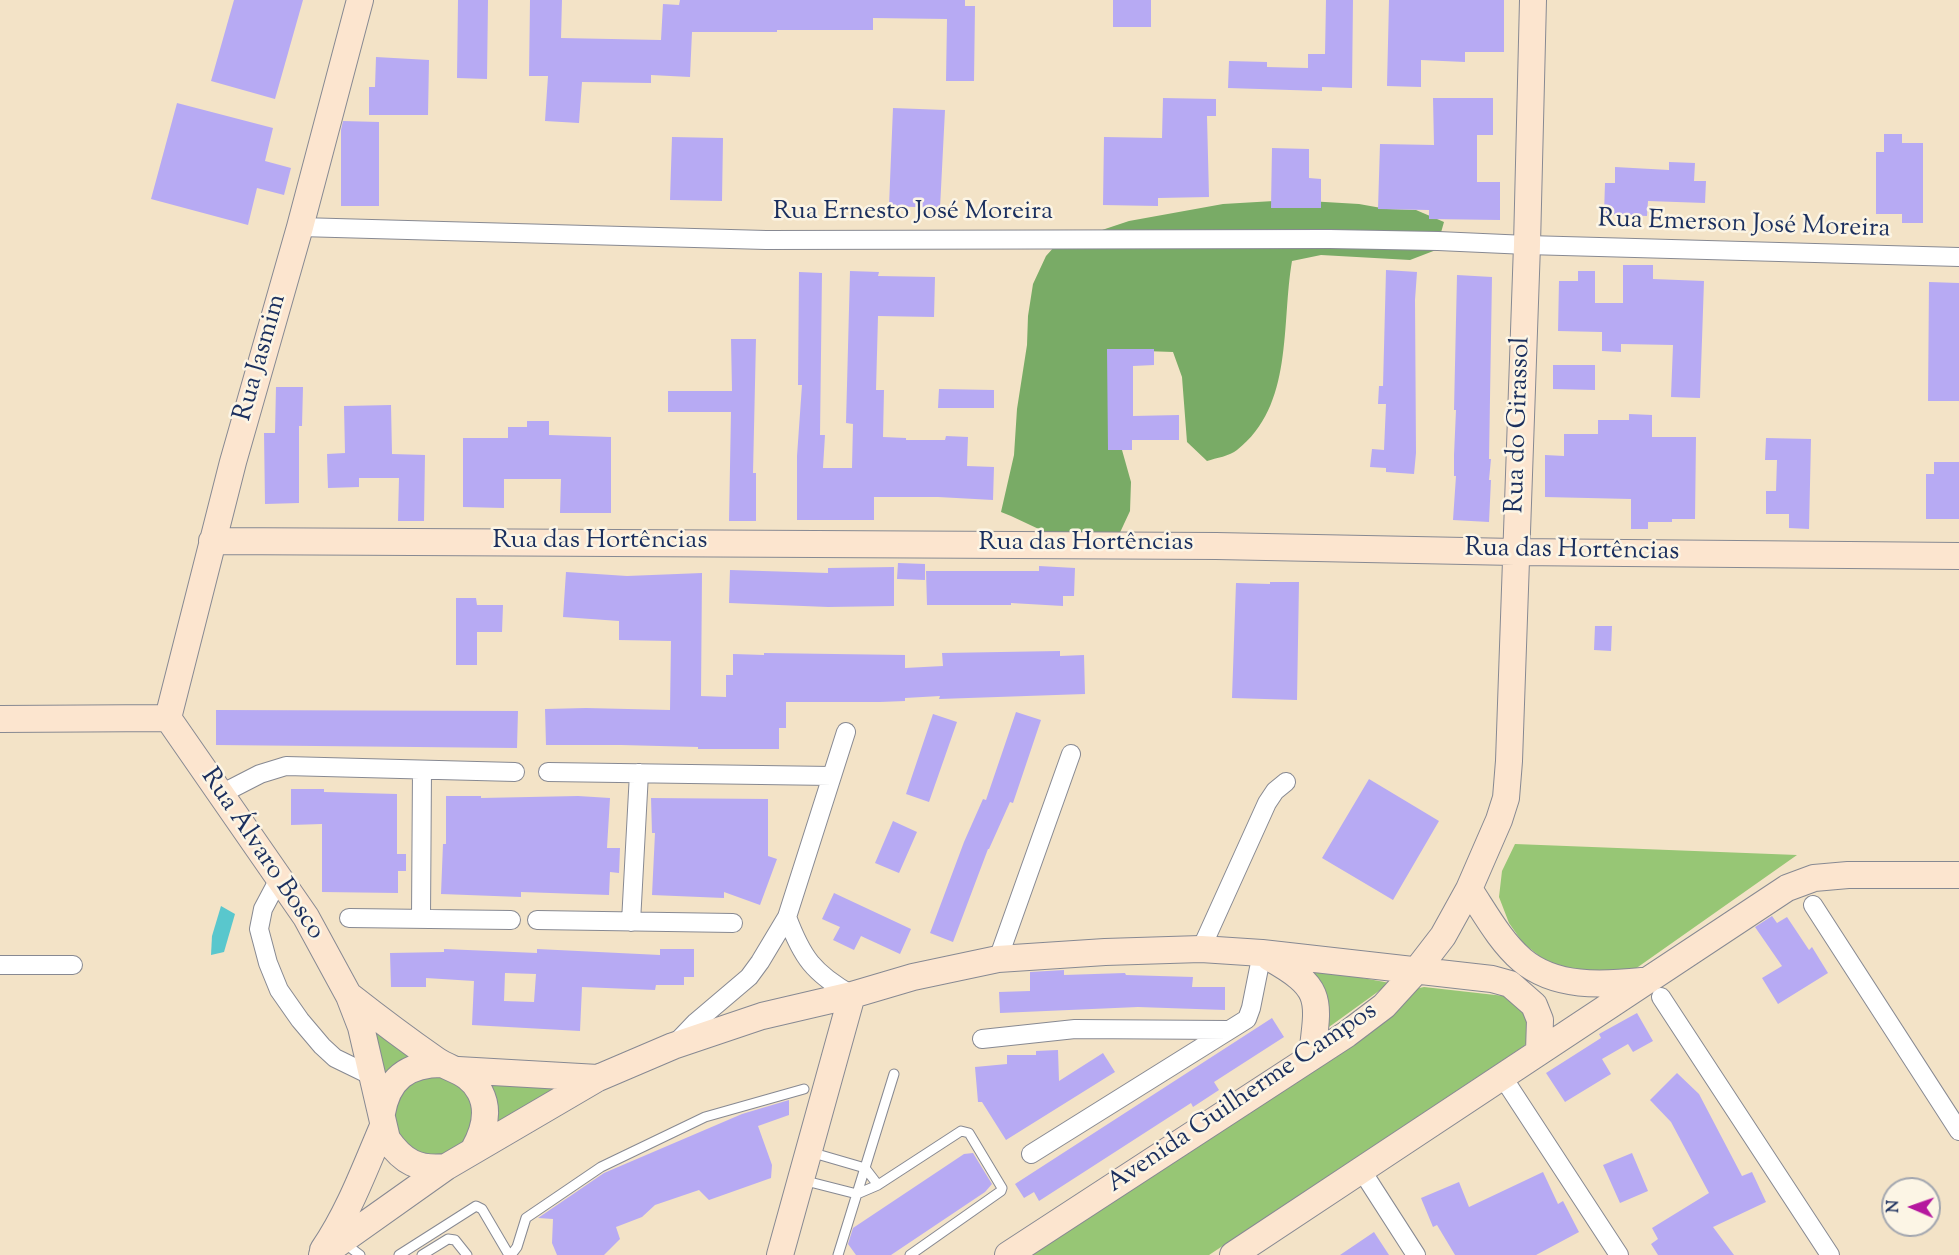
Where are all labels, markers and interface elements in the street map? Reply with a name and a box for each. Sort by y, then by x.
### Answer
street label: Rua Ernesto José Moreira [773,198,1053,230]
street label: Rua Emerson José Moreira [1597,205,1891,247]
street label: Rua Jasmim [229,291,295,425]
street label: Rua do Girassol [1501,336,1539,514]
street label: Rua das Hortências [493,527,707,559]
street label: Rua das Hortências [979,529,1193,561]
street label: Rua das Hortências [1464,535,1680,569]
street label: Rua Álvaro Bosco [192,763,330,947]
street label: Avenida Guilherme Campos [1102,997,1384,1201]
north arrow [1881,1177,1941,1237]
text: N [1883,1200,1906,1213]

